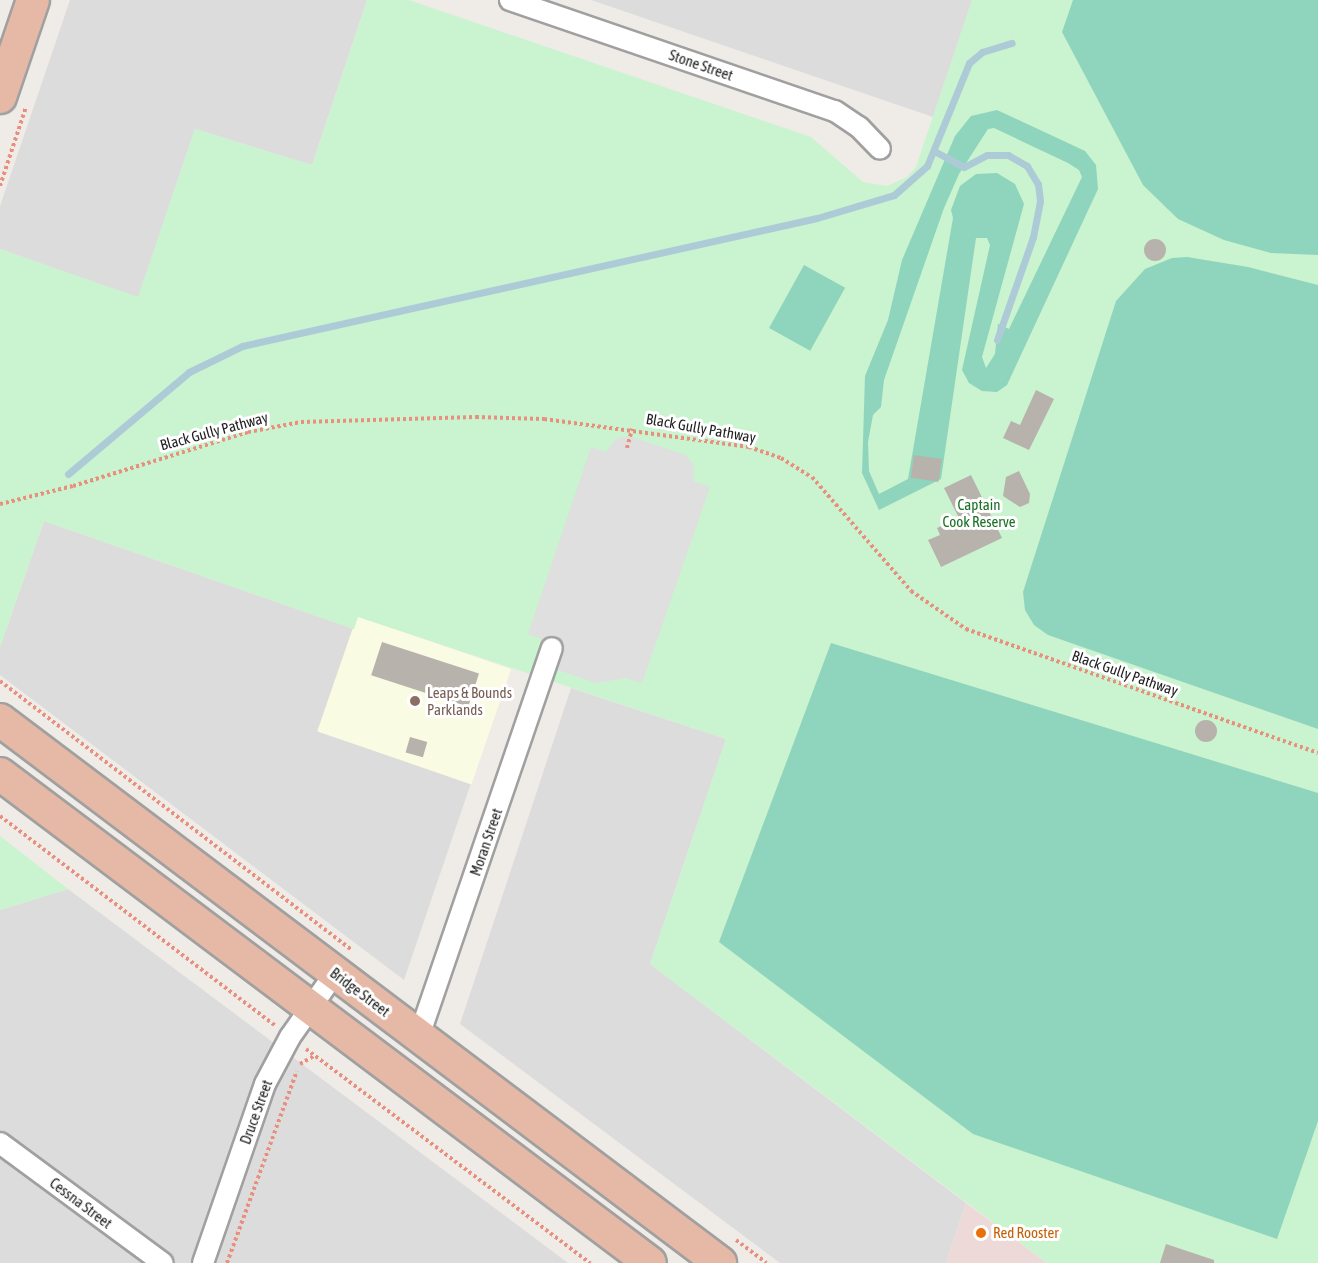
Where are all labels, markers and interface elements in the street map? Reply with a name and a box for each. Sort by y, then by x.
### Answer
street label: Stone Street [667,46,735,84]
street label: Black Gully Pathway [158,408,270,454]
street label: Black Gully Pathway [645,409,757,447]
park label: Captain Cook Reserve [942,495,1016,530]
street label: Black Gully Pathway [1070,646,1180,700]
place label: Leaps & Bounds Parklands [427,683,512,718]
marker: Leaps & Bounds Parklands [408,694,422,708]
street label: Moran Street [466,806,506,878]
street label: Bridge Street [327,964,393,1020]
street label: Druce Street [236,1077,276,1147]
street label: Cessna Street [46,1174,116,1232]
place label: Red Rooster [993,1224,1059,1242]
marker: Red Rooster [974,1226,988,1240]

